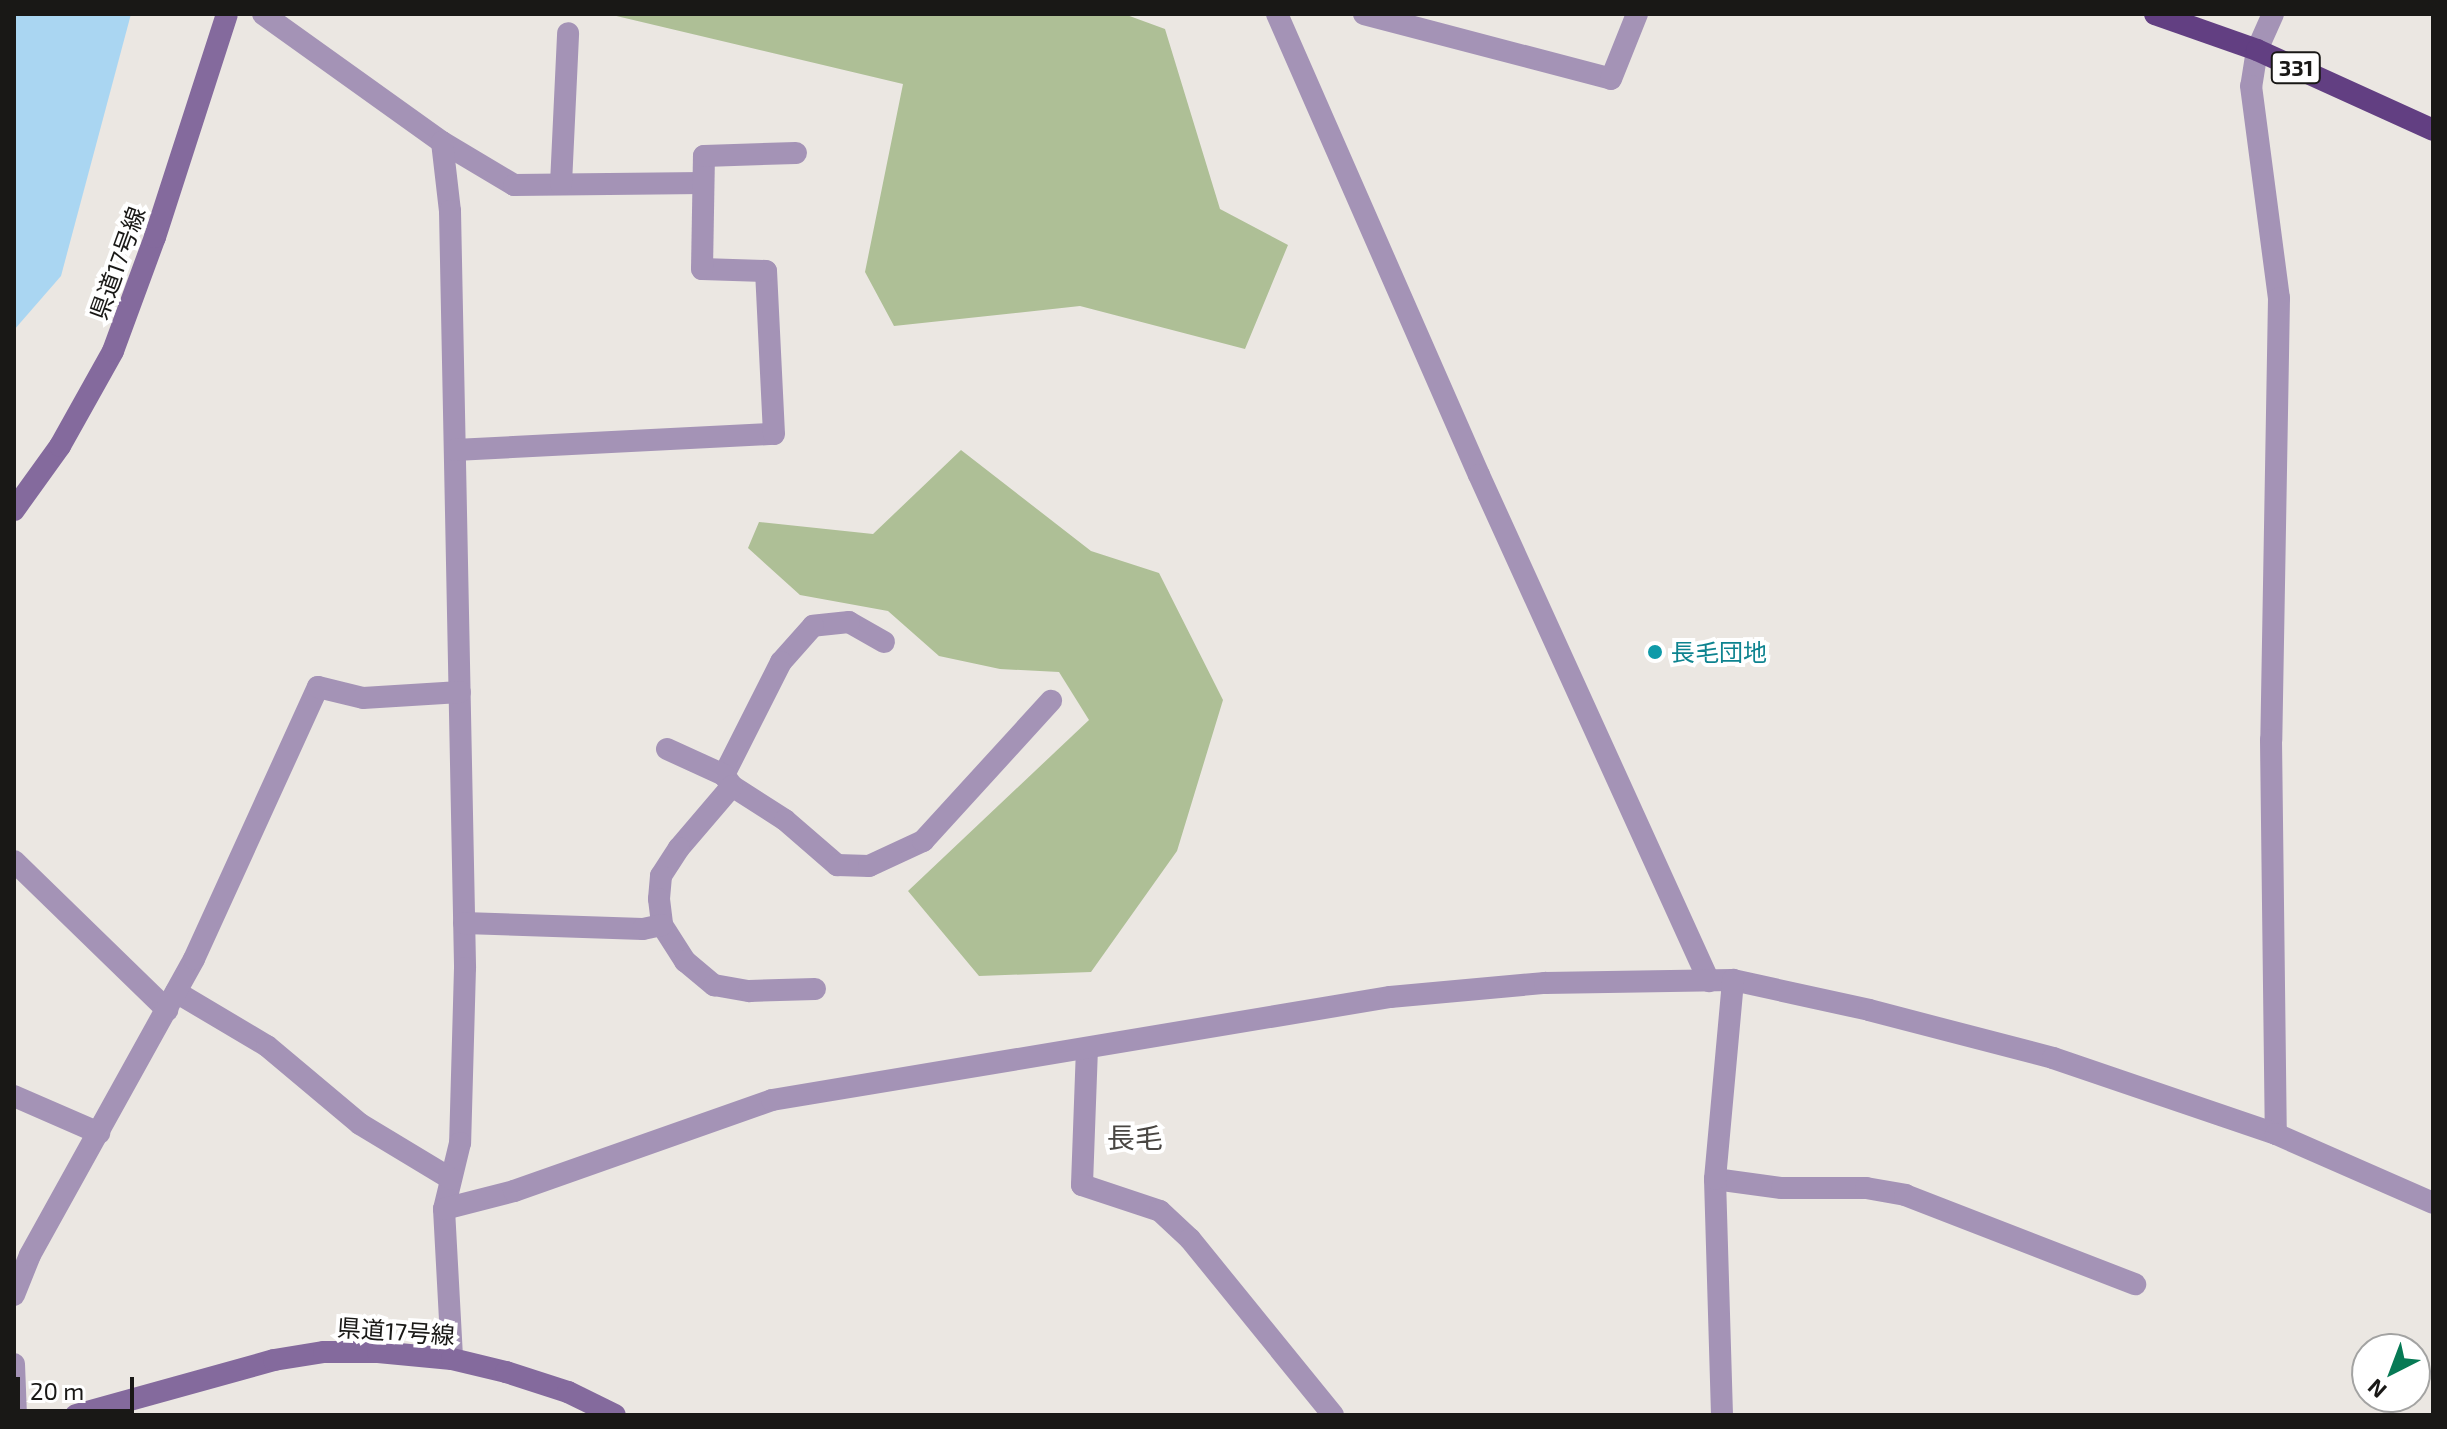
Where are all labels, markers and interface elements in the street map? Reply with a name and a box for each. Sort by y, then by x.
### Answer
road number: 331 [2270,50,2322,86]
street label: 県道17号線 [83,203,151,323]
place label: 長毛団地 [1671,638,1767,666]
marker: 長毛団地 [1646,643,1664,661]
district label: 長毛 [1107,1120,1163,1154]
street label: 県道17号線 [336,1313,456,1349]
north arrow [2351,1333,2431,1413]
scale bar [20,1361,138,1411]
text: N [2362,1374,2391,1404]
text: 20 m [30,1376,84,1405]

